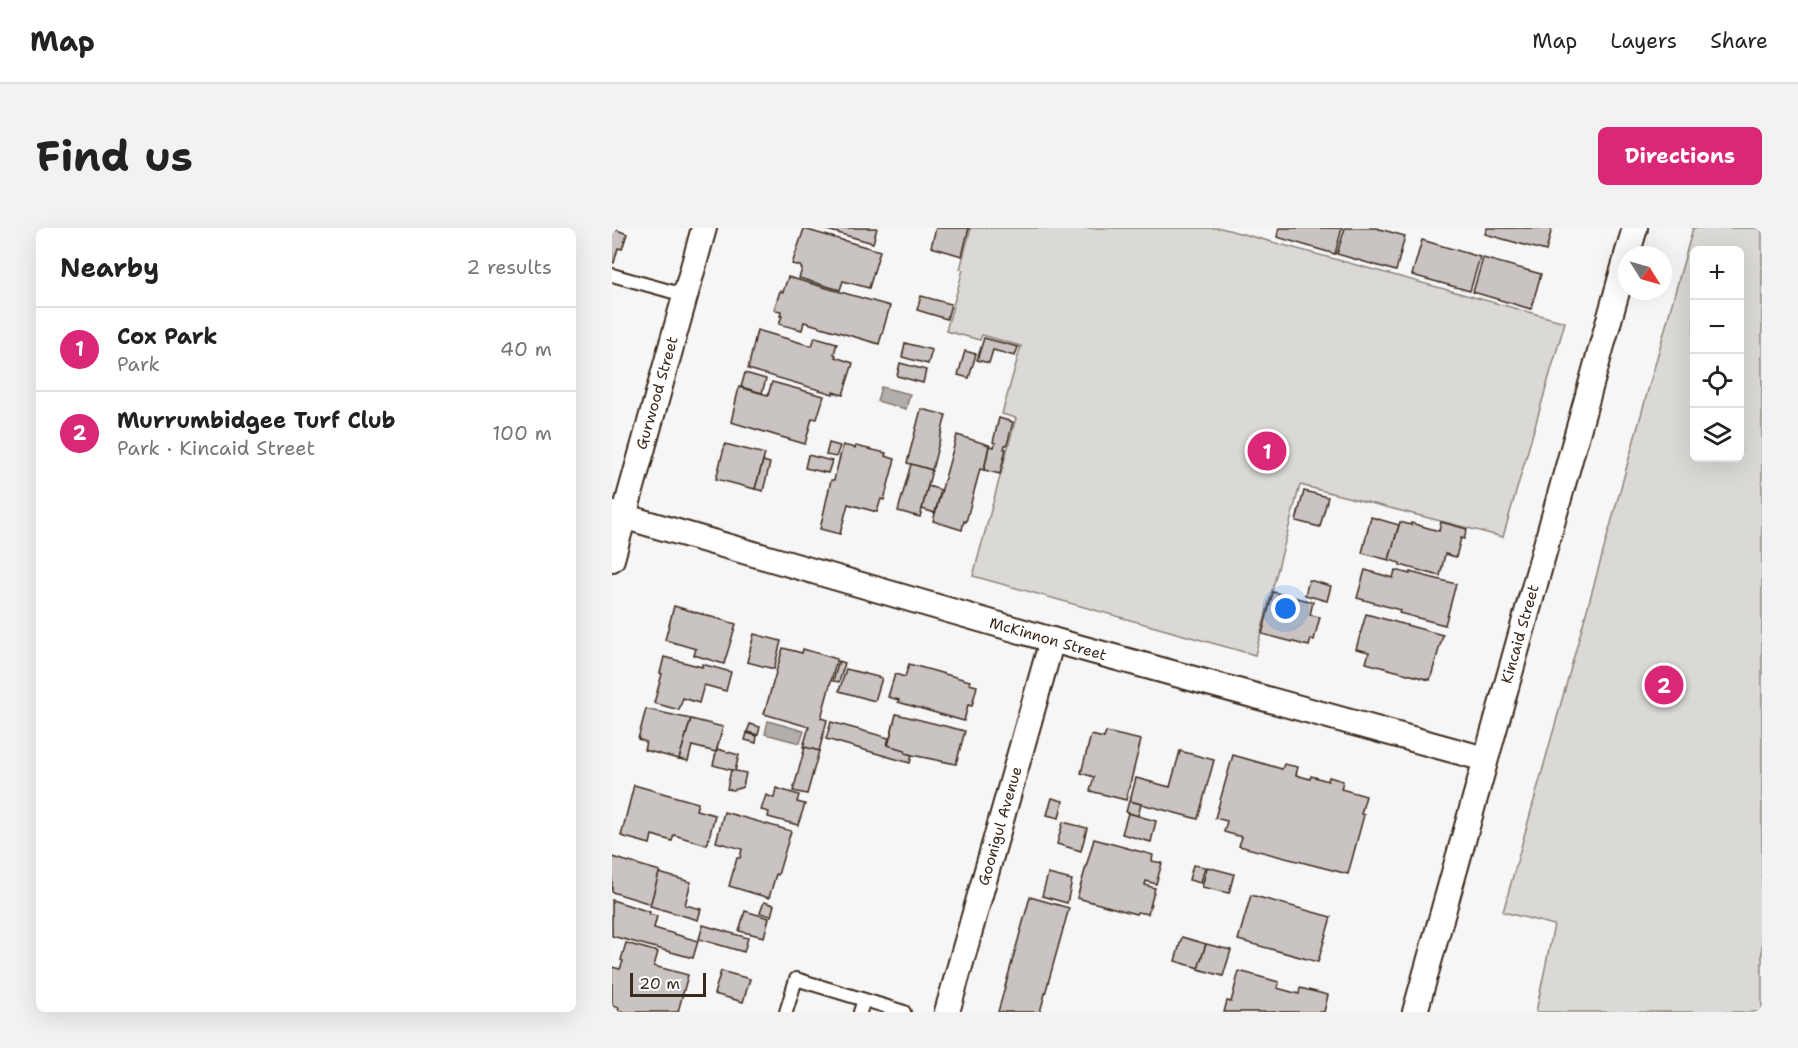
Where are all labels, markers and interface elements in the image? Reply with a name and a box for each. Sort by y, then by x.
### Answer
text: Map [30,22,95,60]
text: Map [1532,27,1577,55]
text: Layers [1610,27,1677,55]
text: Share [1710,27,1768,55]
button: Directions [1598,127,1762,185]
text: Find us [36,128,193,184]
north arrow [1618,246,1672,300]
map controls [1690,246,1744,462]
button: + [1690,246,1744,300]
text: Nearby [60,250,159,285]
text: 2 results [466,254,552,280]
button: − [1690,300,1744,354]
text: Cox Park [117,322,218,351]
street label: Gurwood Street [631,334,683,452]
text: 1 [75,336,84,362]
text: 40 m [500,336,552,362]
text: Park [117,351,160,377]
button: locate [1690,354,1744,408]
text: Murrumbidgee Turf Club [117,406,395,435]
button: layers [1690,408,1744,462]
text: 2 [73,420,87,446]
text: 100 m [492,420,552,446]
pin: 1 [1248,428,1286,474]
text: Park · Kincaid Street [117,435,315,461]
street label: Kincaid Street [1496,582,1544,686]
your location [1271,594,1300,623]
street label: McKinnon Street [987,613,1109,665]
pin: 2 [1644,662,1684,708]
street label: Goonigul Avenue [973,764,1027,888]
scale bar [630,970,706,998]
text: 20 m [639,973,680,994]

